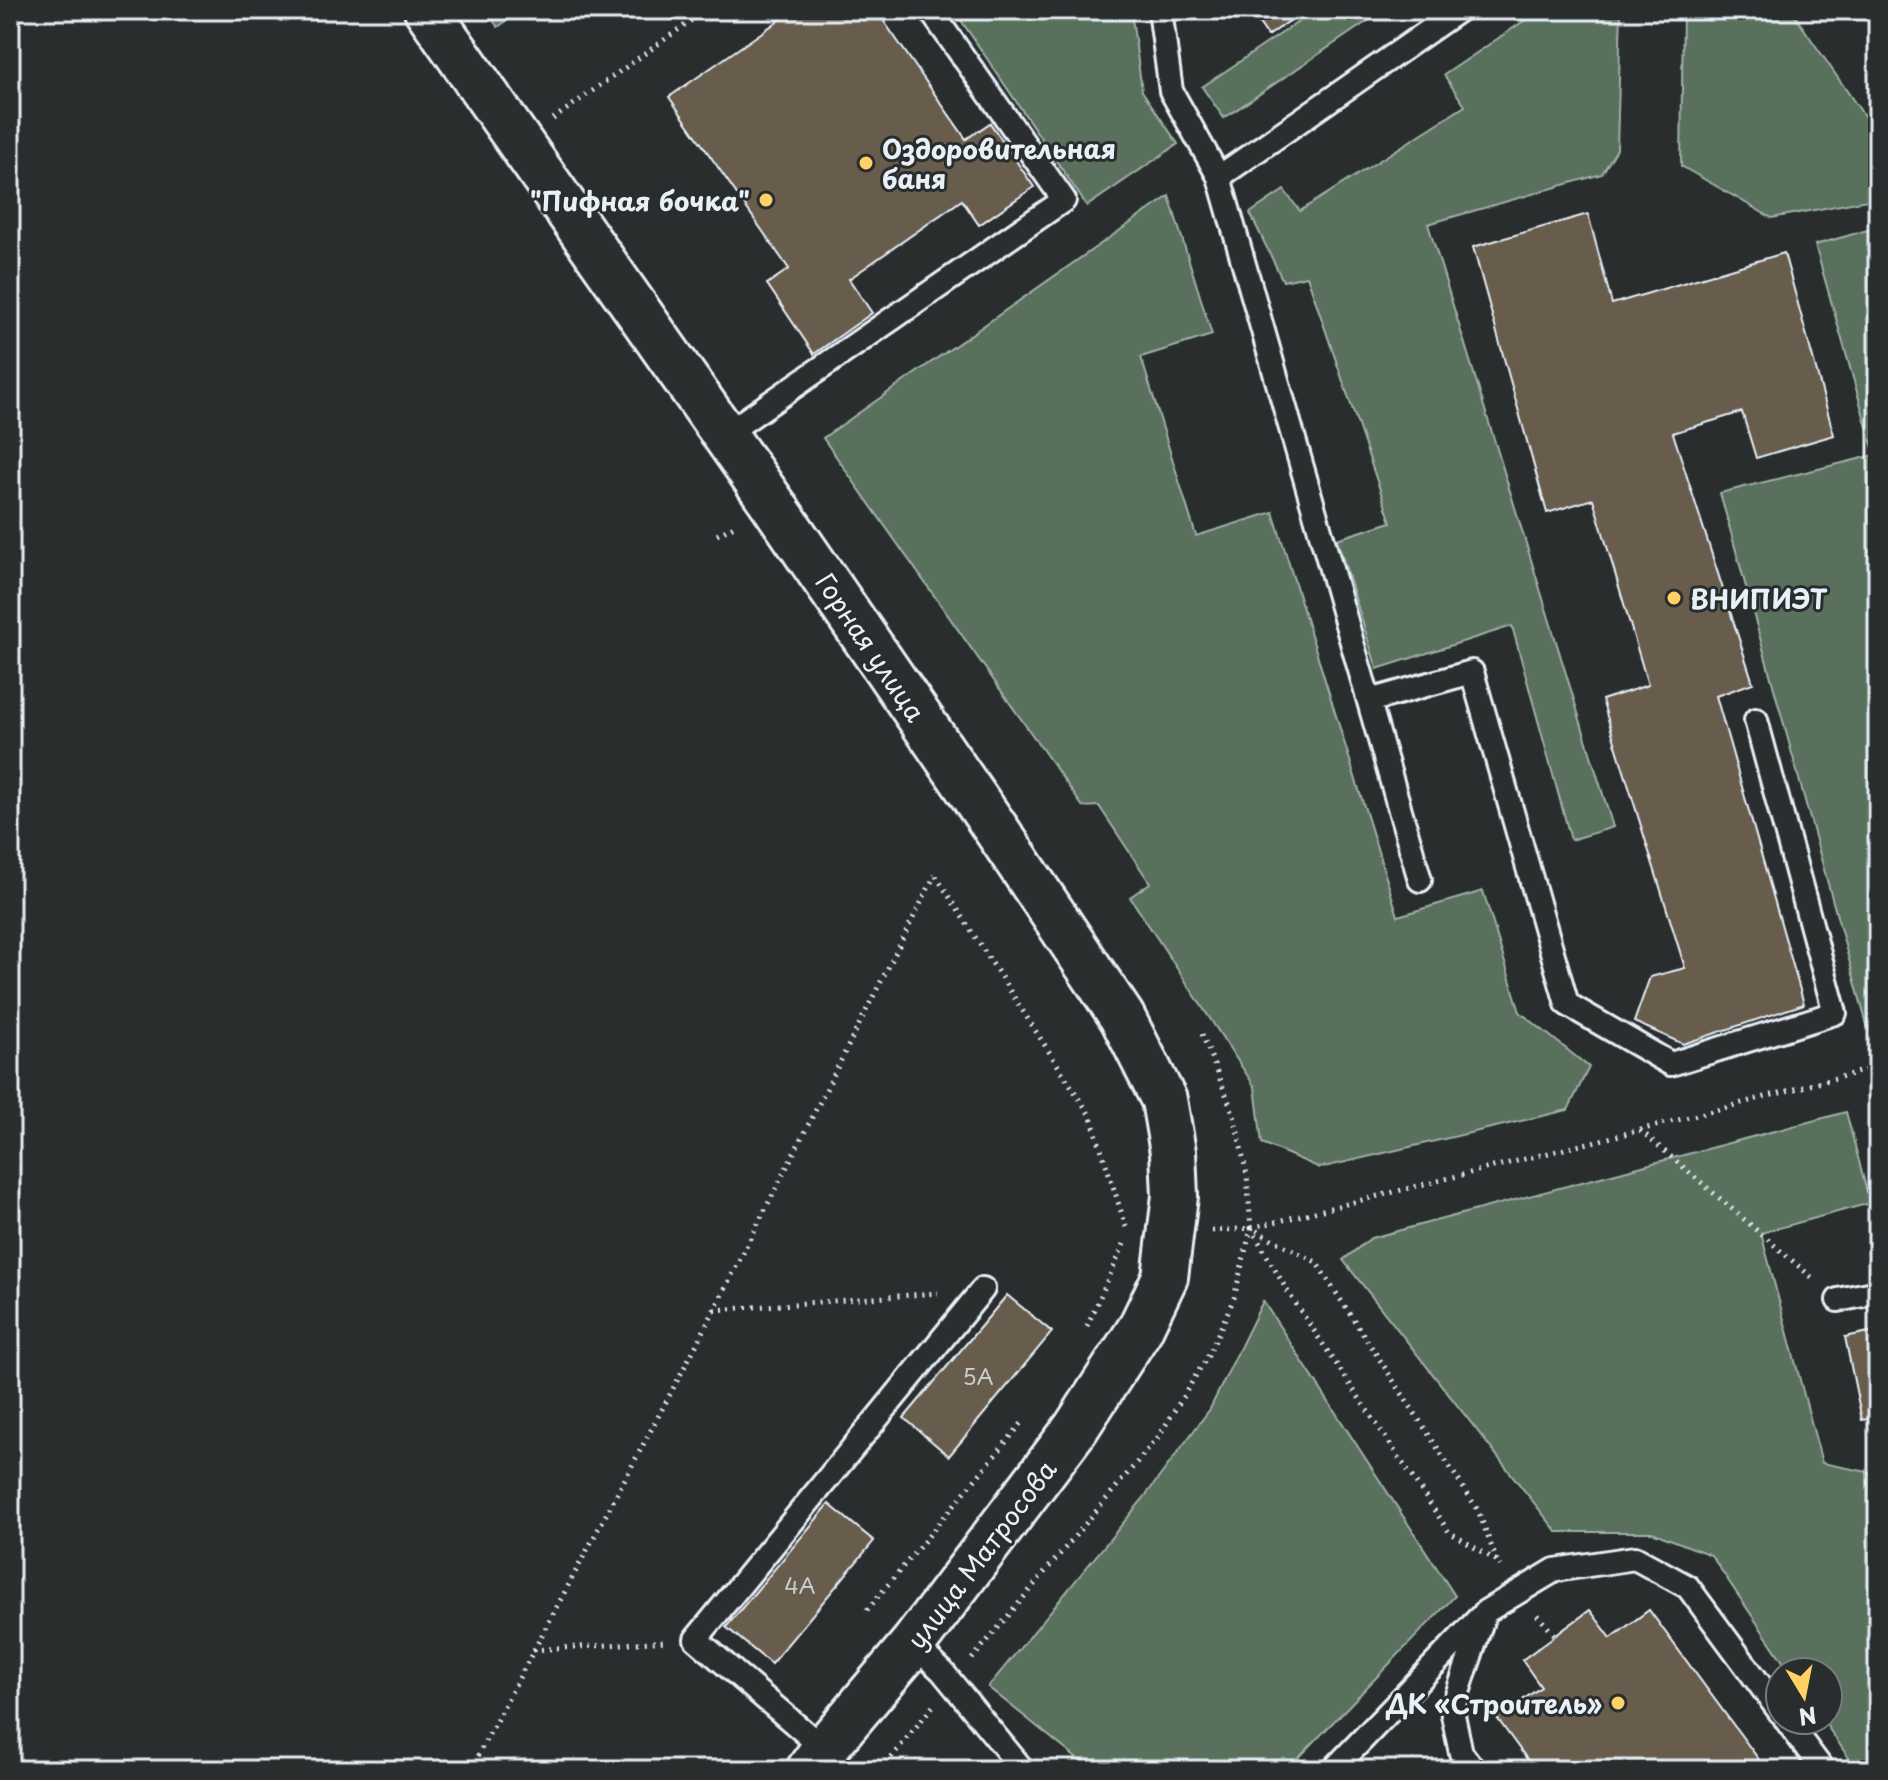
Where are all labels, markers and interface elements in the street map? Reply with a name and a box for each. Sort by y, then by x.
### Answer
place label: Оздоровительная баня [882,129,1116,198]
marker: Оздоровительная баня [857,154,875,172]
place label: "Пифная бочка" [530,181,750,220]
marker: "Пифная бочка" [757,191,775,209]
street label: Горная улица [807,565,936,730]
place label: ВНИПИЭТ [1690,579,1828,618]
marker: ВНИПИЭТ [1665,589,1683,607]
house number: 5А [963,1359,994,1392]
street label: улица Матросова [897,1451,1066,1657]
house number: 4А [784,1568,816,1601]
north arrow [1764,1656,1844,1736]
place label: ДК «Строитель» [1385,1684,1602,1723]
marker: ДК «Строитель» [1609,1694,1627,1712]
text: N [1796,1699,1819,1735]

